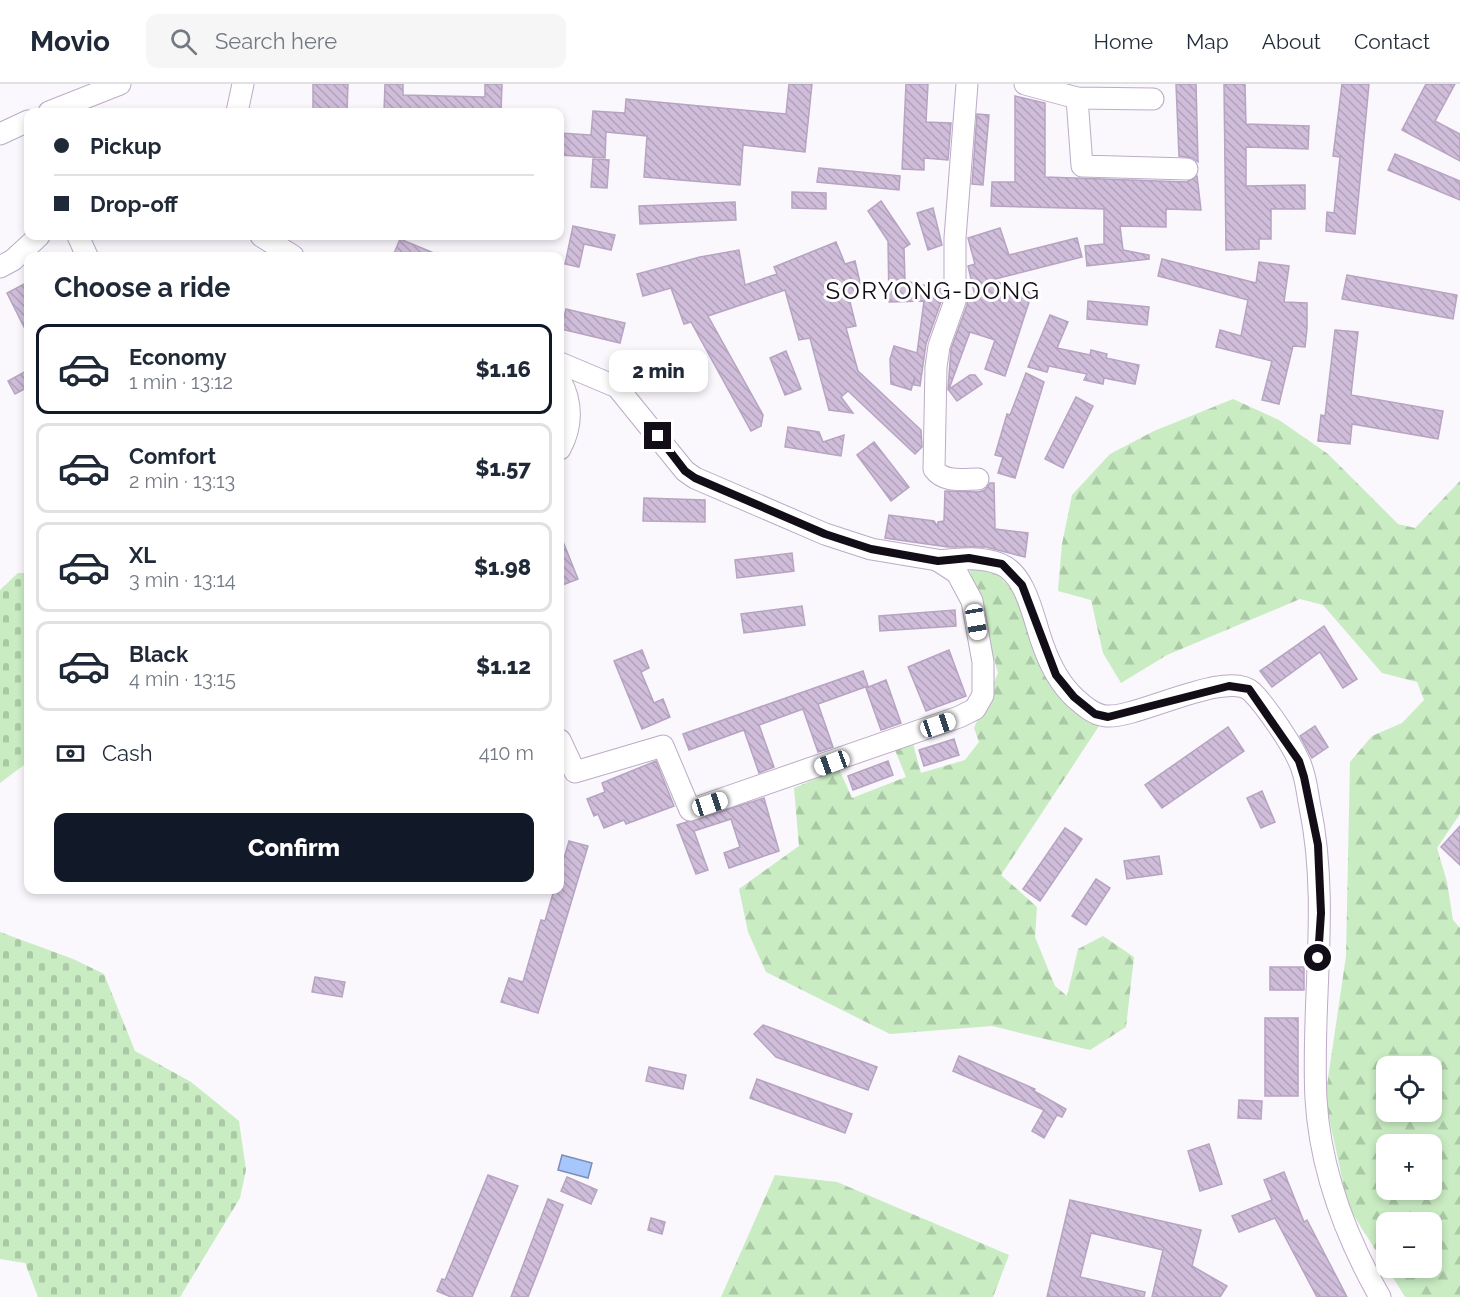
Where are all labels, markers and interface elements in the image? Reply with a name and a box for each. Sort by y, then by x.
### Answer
search box [146,14,566,68]
text: Movio [30,25,110,58]
icon: search [167,25,200,58]
text: Search here [215,28,337,54]
text: Home [1094,29,1153,54]
text: Map [1186,29,1229,54]
text: About [1262,29,1321,54]
text: Contact [1354,29,1430,54]
text: Pickup [90,133,162,159]
text: Drop-off [90,191,178,217]
text: Choose a ride [54,272,230,303]
district label: SORYONG-DONG [826,276,1040,305]
icon: car [57,342,111,396]
text: Economy [129,344,227,370]
callout: 2 min [608,349,708,391]
text: $1.16 [475,356,531,382]
text: 2 min [632,359,685,383]
text: 1 min · 13:12 [129,370,233,394]
route end [644,422,671,449]
icon: car [57,441,111,495]
text: Comfort [129,443,216,469]
text: $1.57 [475,455,531,481]
text: 2 min · 13:13 [129,469,235,493]
icon: car [57,540,111,594]
text: XL [129,542,156,568]
text: $1.98 [474,554,531,580]
text: 3 min · 13:14 [129,568,236,592]
car [964,603,988,641]
icon: car [57,639,111,693]
text: Black [129,641,188,667]
text: $1.12 [476,653,531,679]
text: 4 min · 13:15 [129,667,236,691]
car [918,711,958,739]
icon: cash [54,737,87,770]
text: Cash [102,740,153,766]
text: 410 m [479,741,534,765]
car [812,748,852,778]
car [690,790,730,818]
button: Confirm [54,813,534,882]
route start [1304,944,1331,971]
map controls [1376,1056,1442,1278]
button: locate [1376,1056,1442,1122]
button: + [1376,1134,1442,1200]
button: − [1376,1212,1442,1278]

